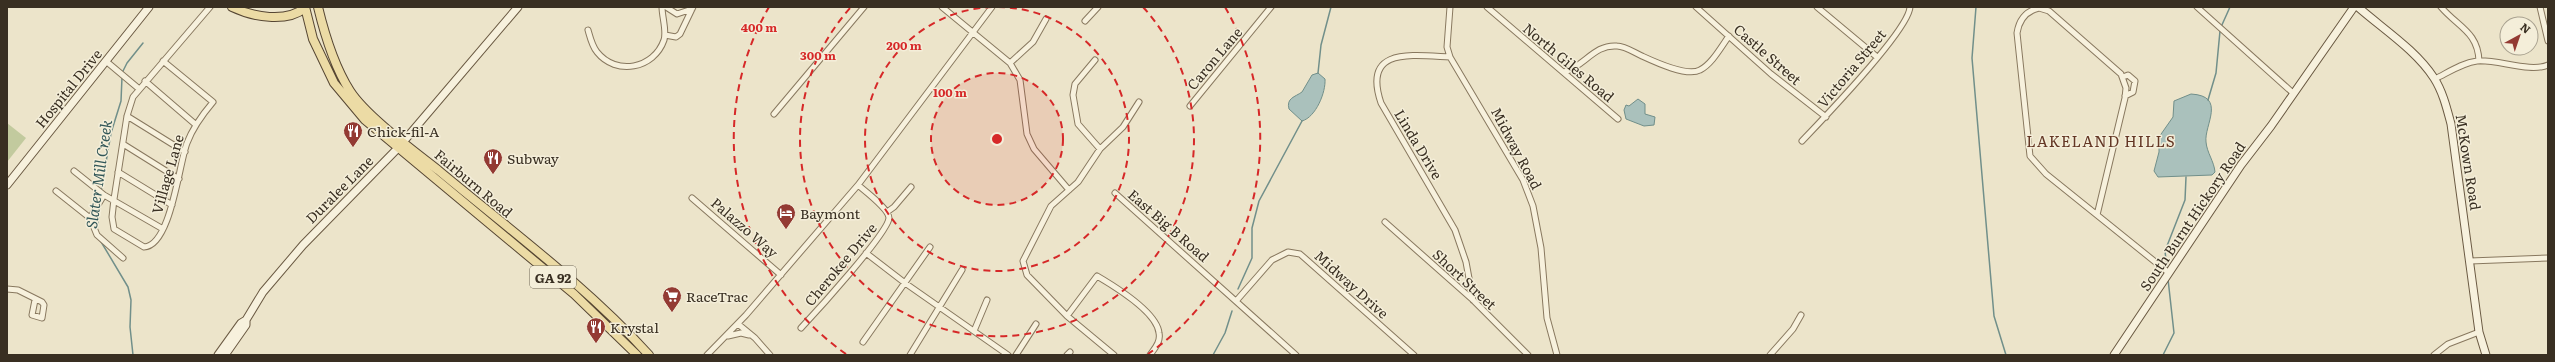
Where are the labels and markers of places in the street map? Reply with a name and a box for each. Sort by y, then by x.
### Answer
restaurant icon: Chick-fil-A [342,120,364,148]
place label: Chick-fil-A [367,121,440,141]
centre of rings [990,132,1004,146]
restaurant icon: Subway [482,147,504,175]
place label: Subway [507,148,560,168]
hotel icon: Baymont [775,202,797,230]
place label: Baymont [800,203,860,223]
supermarket icon: RaceTrac [661,285,683,313]
place label: RaceTrac [686,286,748,306]
restaurant icon: Krystal [585,316,607,344]
place label: Krystal [610,317,659,337]

